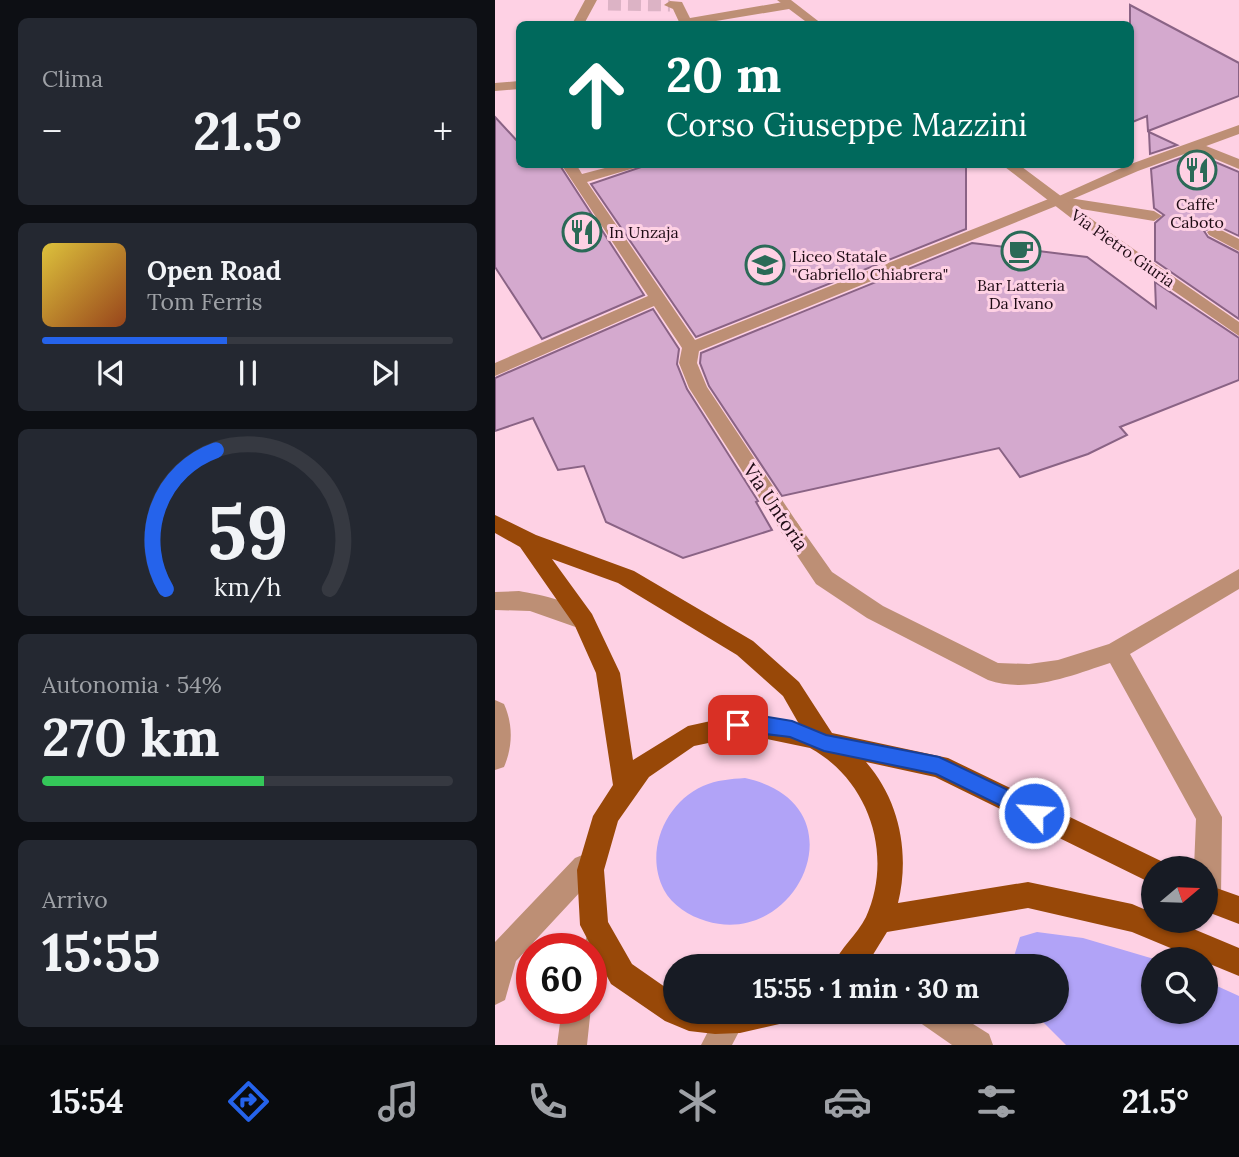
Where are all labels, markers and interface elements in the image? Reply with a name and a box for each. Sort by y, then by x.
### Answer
text: 20 m [666,43,781,105]
icon: ahead [551,49,642,140]
text: Clima [42,64,103,93]
text: 21.5° [193,98,302,164]
text: Corso Giuseppe Mazzini [666,104,1027,145]
text: − [42,107,62,155]
text: + [433,107,453,155]
restaurant icon: Caffe' Caboto [1176,149,1218,191]
place label: Caffe' Caboto [1170,194,1224,232]
street label: Via Pietro Giuria [1066,204,1179,291]
restaurant icon: In Unzaja [561,211,603,253]
place label: In Unzaja [609,222,679,242]
cafe icon: Bar Latteria Da Ivano [1000,230,1042,272]
school or university icon: Liceo Statale "Gabriello Chiabrera" [744,244,786,286]
place label: Liceo Statale "Gabriello Chiabrera" [792,246,948,284]
text: Open Road [147,254,281,287]
place label: Bar Latteria Da Ivano [977,275,1065,313]
text: Tom Ferris [147,287,262,316]
icon: previous [92,354,130,392]
icon: pause [229,354,267,392]
icon: next [366,354,404,392]
street label: Via Untoria [738,458,814,555]
text: 59 [207,486,288,579]
text: km/h [214,570,281,602]
text: Autonomia · 54% [42,670,222,699]
pin [708,695,768,755]
text: 270 km [42,704,220,770]
icon: arrive [719,706,757,744]
position arrow [997,776,1071,850]
north arrow [1141,856,1218,933]
map controls [1141,856,1218,1024]
text: Arrivo [42,885,108,914]
text: 15:55 [42,919,160,985]
speed limit sign: 60 [516,933,607,1024]
button: search [1141,947,1218,1024]
text: 15:55 · 1 min · 30 m [753,972,979,1005]
icon: directions [224,1077,273,1126]
icon: music [374,1077,423,1126]
icon: phone [523,1077,572,1126]
icon: climate [673,1077,722,1126]
icon: car [823,1077,872,1126]
icon: filters [972,1077,1021,1126]
text: 15:54 [50,1081,124,1122]
text: 21.5° [1122,1081,1189,1122]

